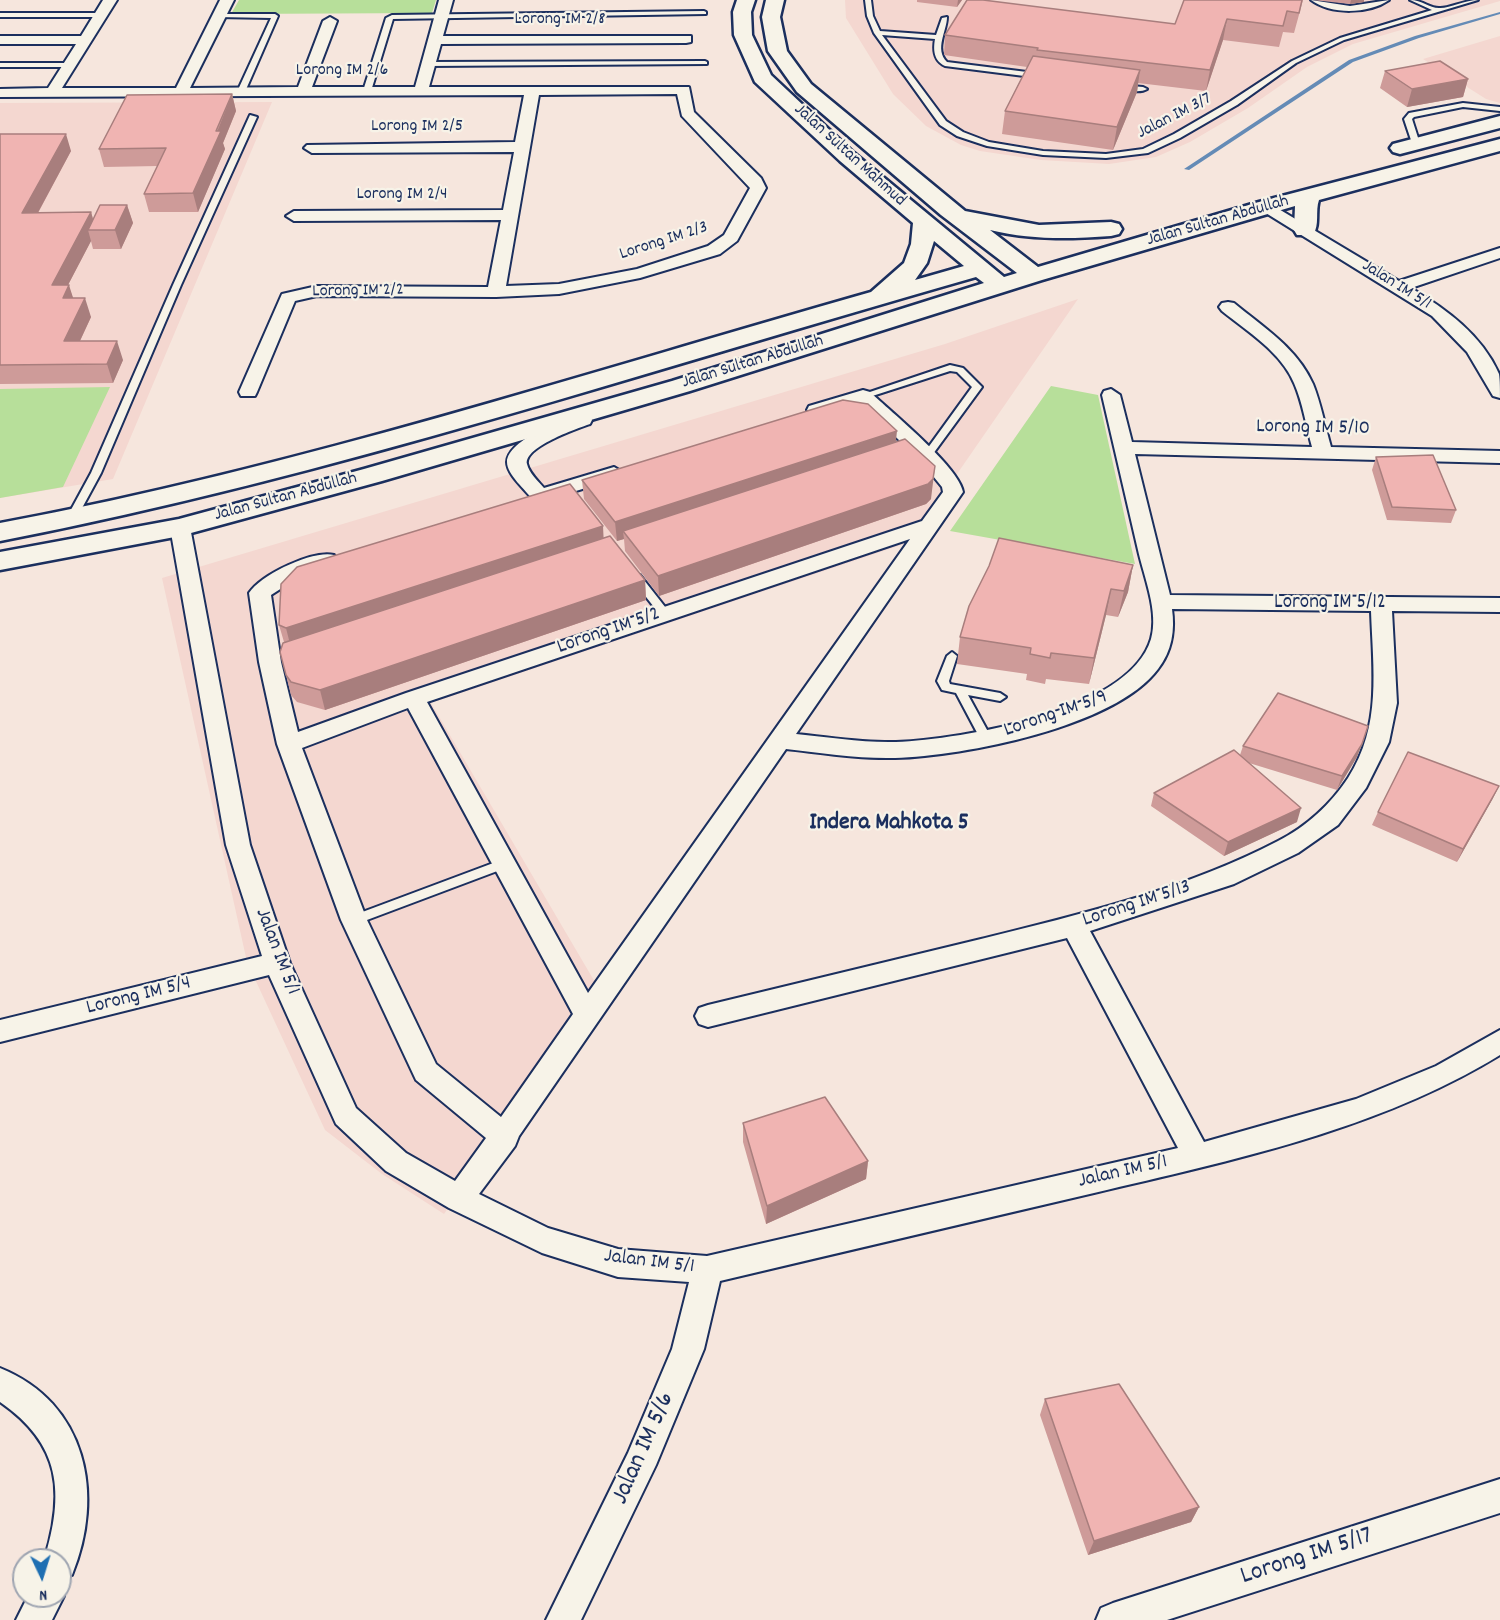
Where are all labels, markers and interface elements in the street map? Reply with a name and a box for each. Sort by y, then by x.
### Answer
street label: Lorong IM 2/8 [515,10,605,32]
street label: Lorong IM 2/6 [296,61,388,83]
street label: Jalan IM 3/7 [1134,89,1216,145]
street label: Jalan Sultan Mahmud [788,100,910,212]
street label: Lorong IM 2/5 [371,117,463,139]
street label: Lorong IM 2/4 [356,185,448,207]
street label: Jalan Sultan Abdullah [1144,191,1292,253]
street label: Lorong IM 2/3 [617,218,711,266]
street label: Jalan IM 5/1 [1357,256,1435,316]
street label: Lorong IM 2/2 [312,280,404,304]
street label: Jalan Sultan Abdullah [680,331,826,395]
street label: Lorong IM 5/10 [1256,415,1370,443]
street label: Jalan Sultan Abdullah [212,469,360,527]
street label: Lorong IM 5/12 [1274,591,1386,617]
street label: Lorong IM 5/2 [554,603,664,661]
street label: Lorong IM 5/9 [1001,686,1111,744]
district label: Indera Mahkota 5 [809,811,969,839]
street label: Lorong IM 5/13 [1080,876,1194,934]
street label: Jalan IM 5/1 [248,905,304,999]
street label: Lorong IM 5/4 [84,972,194,1022]
street label: Jalan IM 5/1 [1076,1151,1170,1195]
street label: Jalan IM 5/1 [602,1245,696,1281]
street label: Jalan IM 5/6 [606,1388,684,1510]
street label: Lorong IM 5/17 [1237,1522,1377,1594]
north arrow [12,1548,72,1608]
text: N [38,1583,48,1606]

